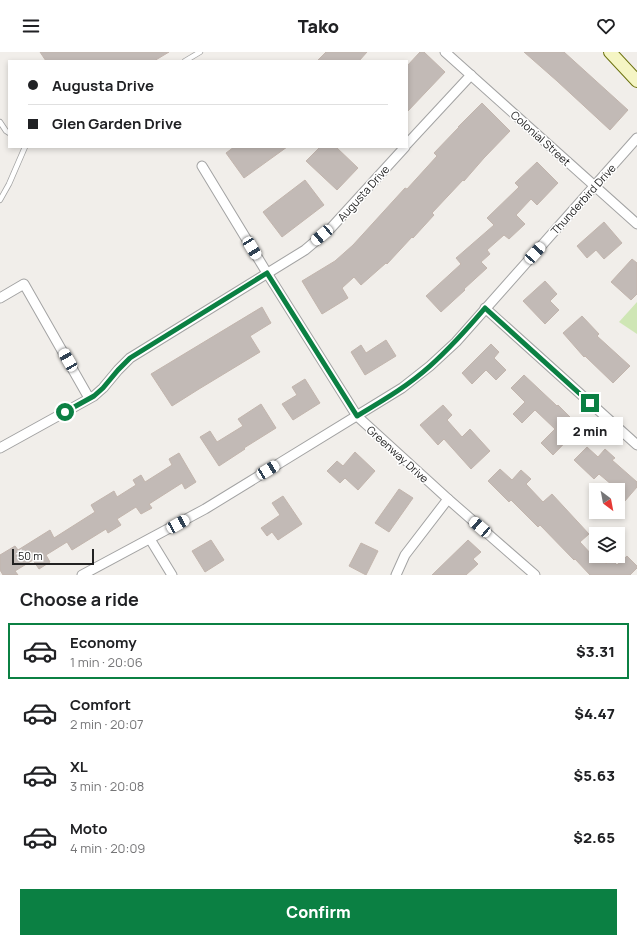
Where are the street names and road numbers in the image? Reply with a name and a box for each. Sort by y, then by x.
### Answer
street label: Colonial Street [508,107,574,169]
street label: Thunderbird Drive [547,160,619,238]
street label: Augusta Drive [334,161,393,224]
street label: Greenway Drive [364,422,433,486]

